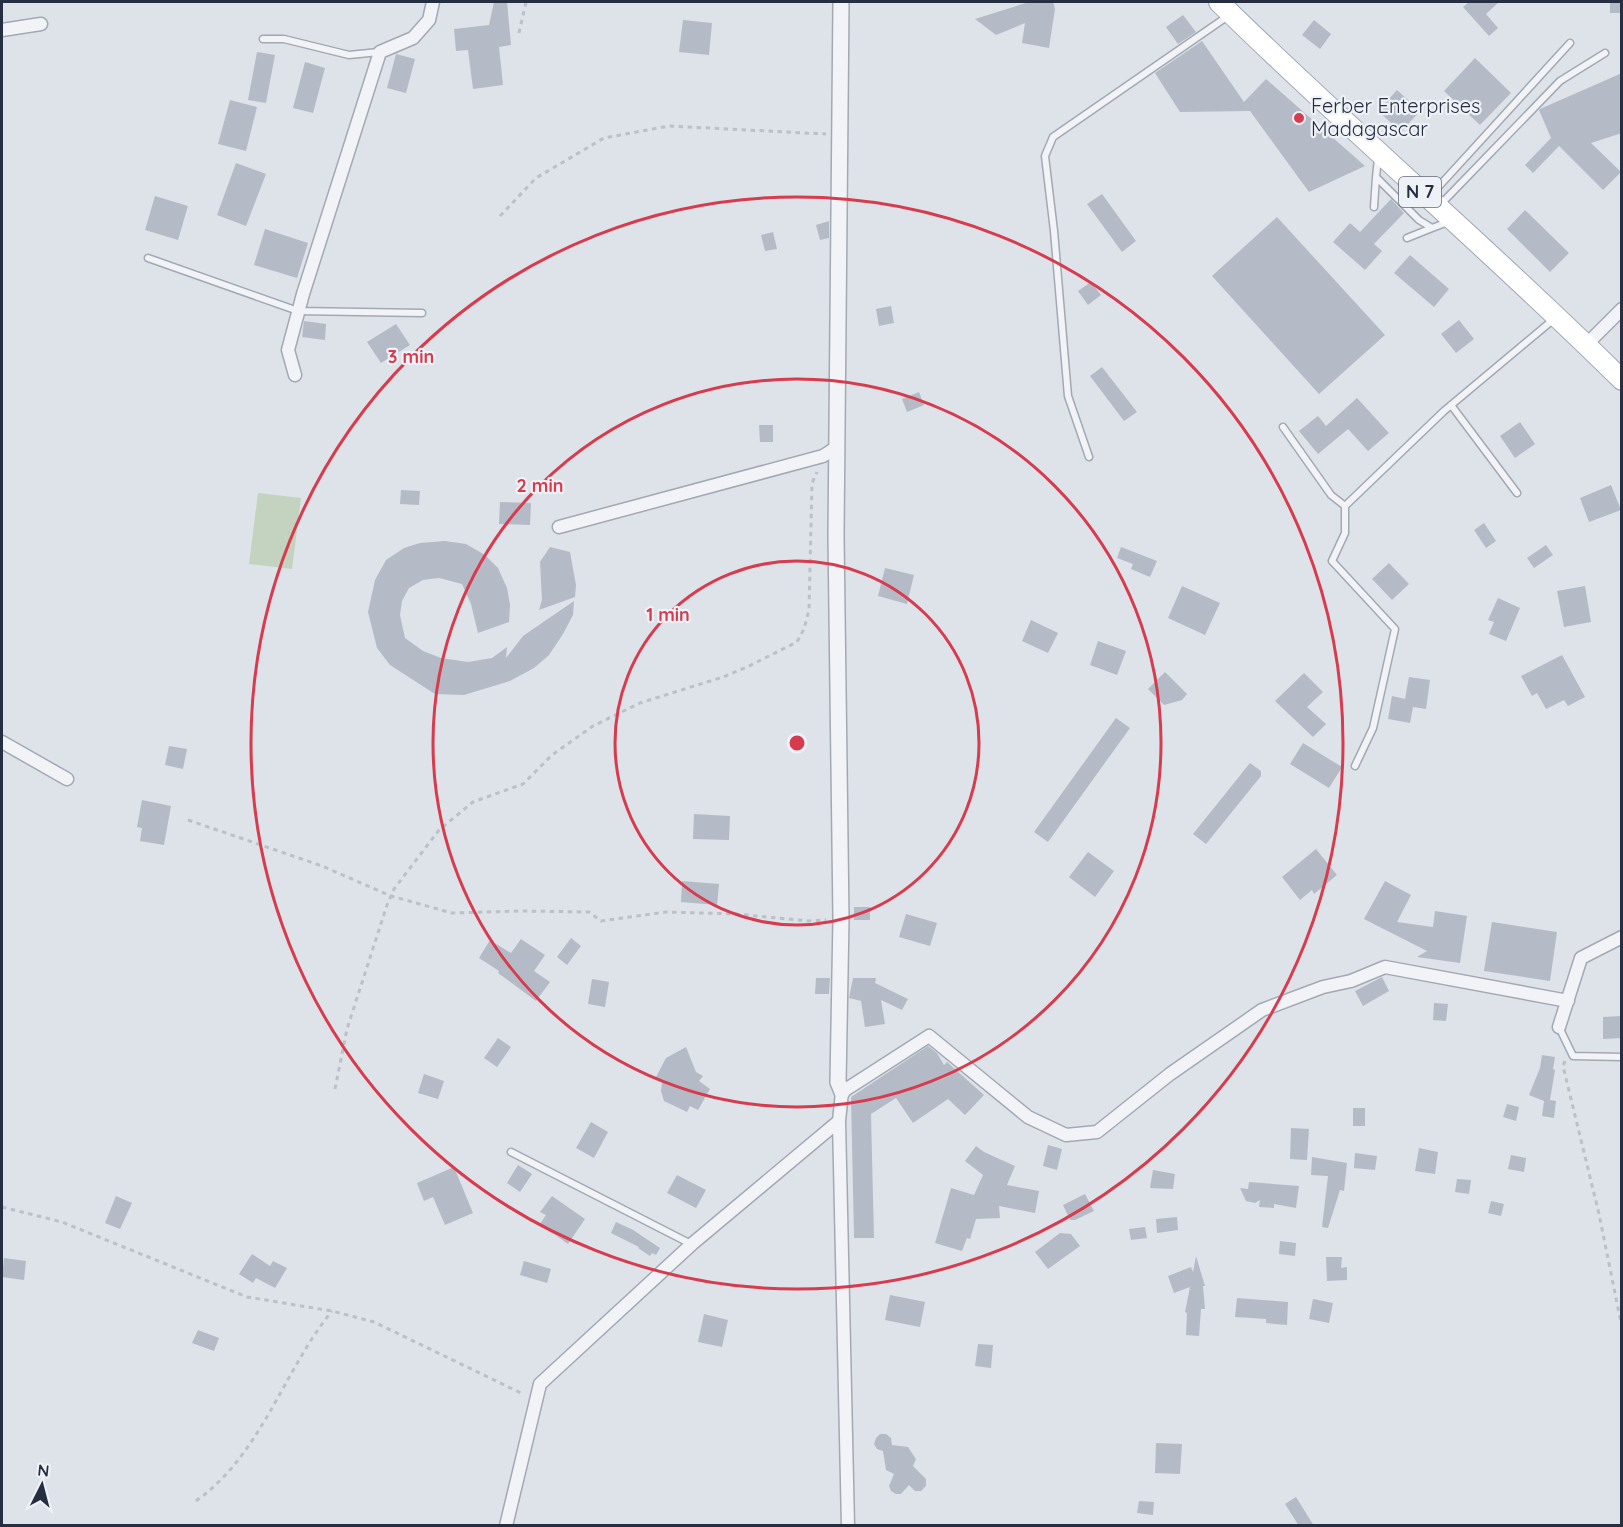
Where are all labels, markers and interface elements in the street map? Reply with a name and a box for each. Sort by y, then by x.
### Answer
place label: Ferber Enterprises Madagascar [1311,93,1480,141]
marker: Ferber Enterprises Madagascar [1292,111,1306,125]
road number: N 7 [1399,177,1441,207]
text: 3 min [388,345,434,368]
text: 2 min [517,474,563,497]
text: 1 min [646,603,690,626]
centre of rings [787,733,807,753]
north arrow [12,1455,72,1515]
text: N [37,1460,50,1481]

